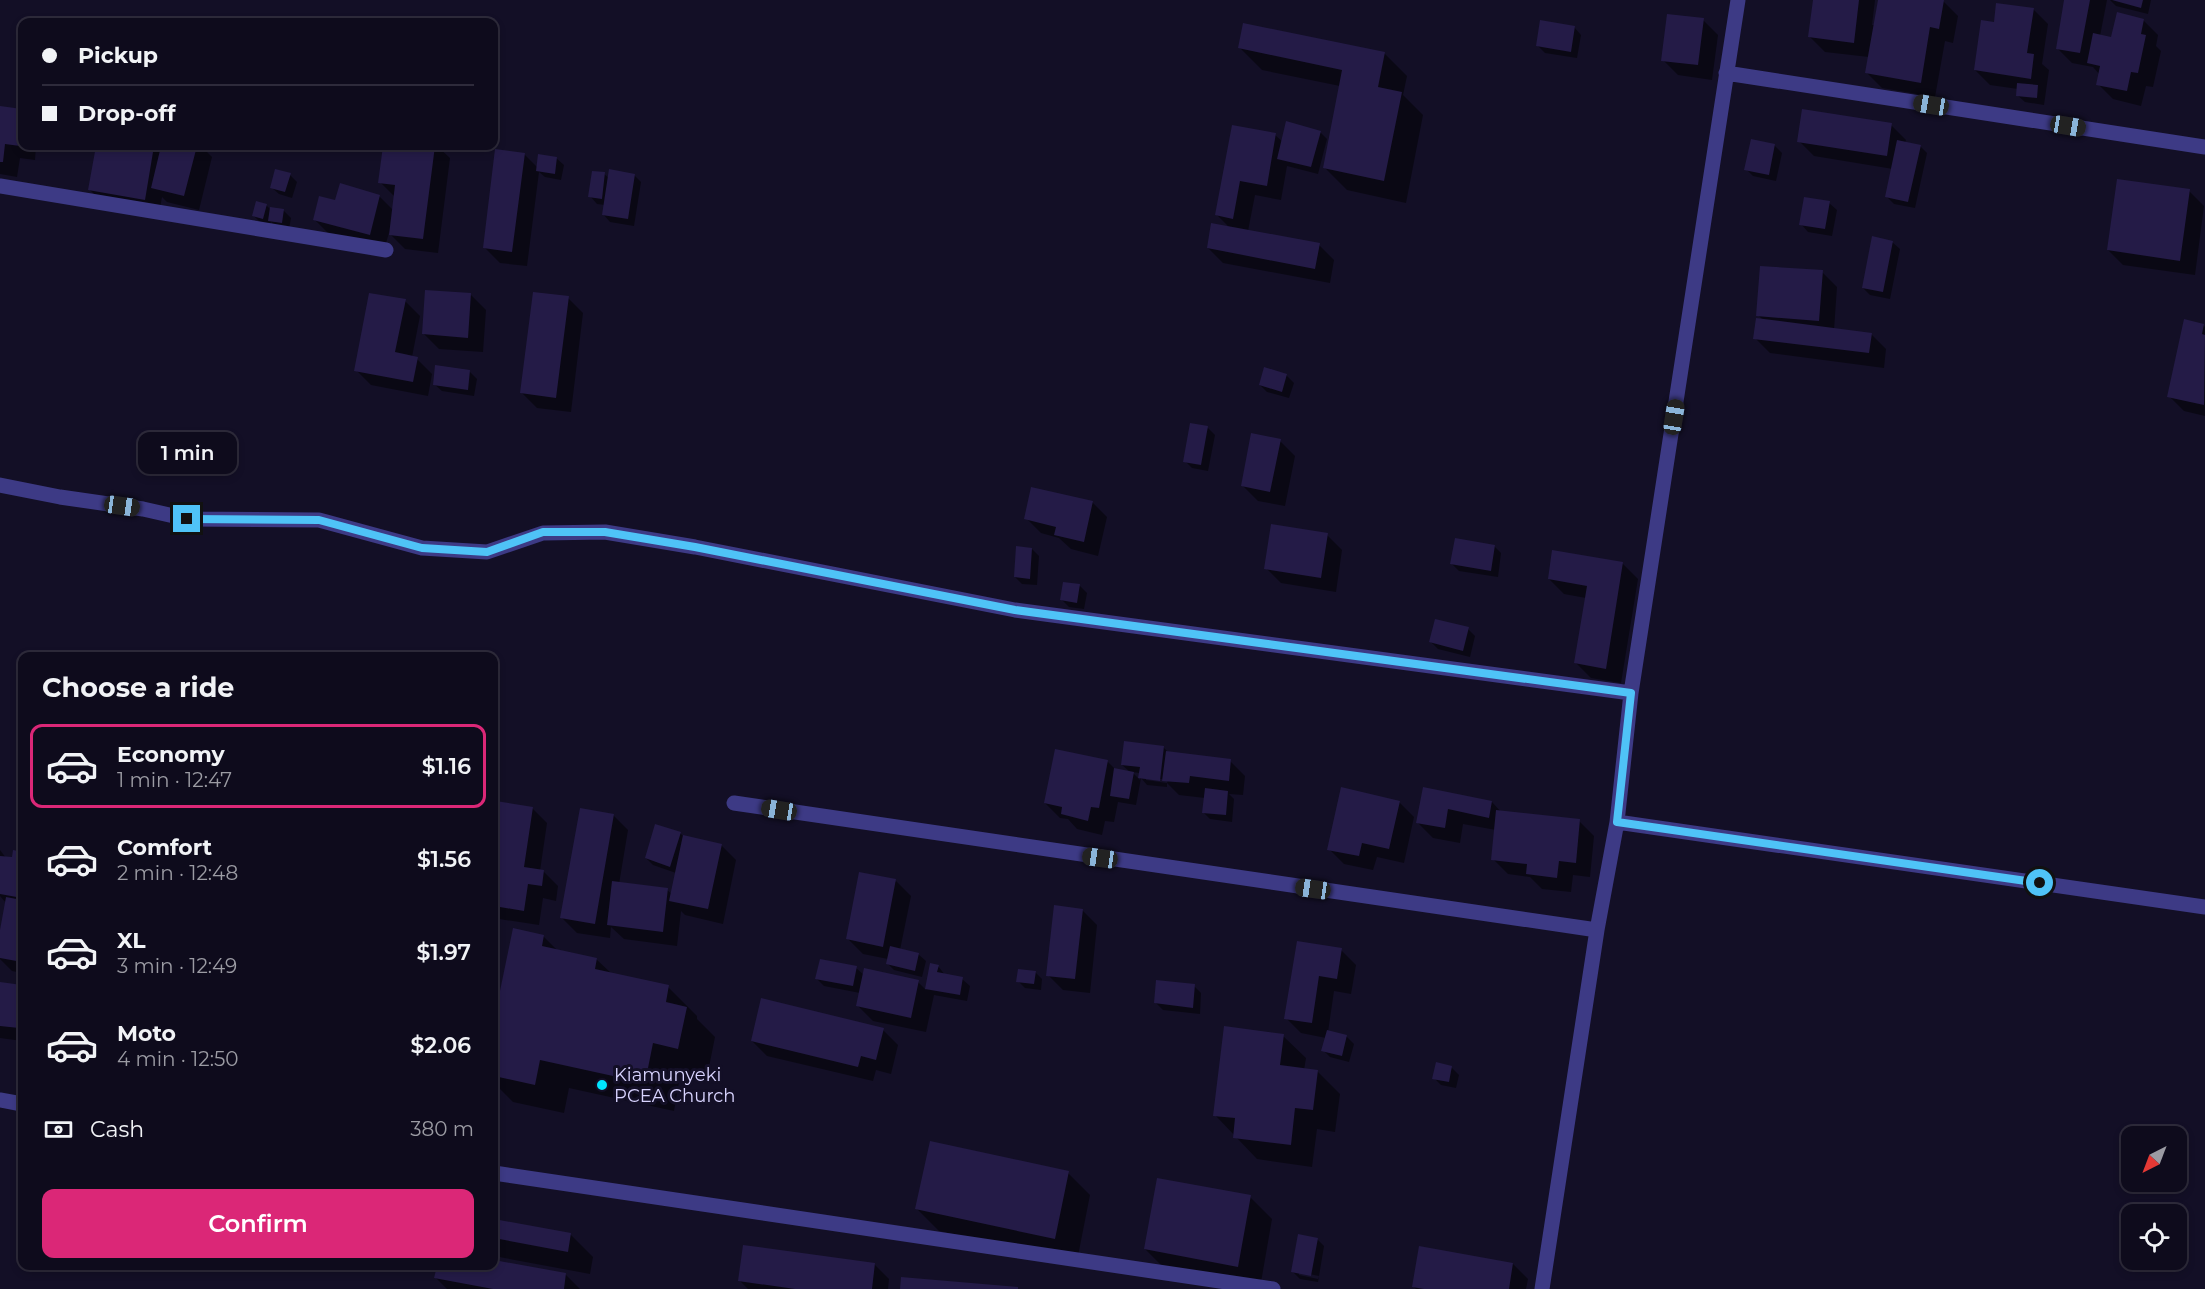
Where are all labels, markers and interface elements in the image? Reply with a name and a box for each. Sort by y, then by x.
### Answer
text: Pickup [78,42,158,69]
car [1912,93,1950,117]
text: Drop-off [78,100,176,127]
car [2049,114,2087,138]
car [1662,398,1686,436]
callout: 1 min [138,432,237,474]
text: 1 min [161,441,214,465]
car [103,495,141,517]
route end [173,505,200,532]
text: Choose a ride [42,671,234,704]
icon: car [45,739,99,793]
text: Economy [117,741,225,768]
text: $1.16 [422,753,471,780]
text: 1 min · 12:47 [117,768,232,792]
car [760,798,798,822]
icon: car [45,832,99,886]
text: Comfort [117,834,212,861]
text: $1.56 [417,846,471,873]
car [1081,847,1119,869]
text: 2 min · 12:48 [117,861,238,885]
route start [2026,869,2053,896]
car [1294,878,1332,900]
icon: car [45,925,99,979]
text: XL [117,927,146,954]
text: $1.97 [417,939,471,966]
text: 3 min · 12:49 [117,954,237,978]
icon: car [45,1018,99,1072]
text: Moto [117,1020,176,1047]
text: $2.06 [410,1032,471,1059]
text: 4 min · 12:50 [117,1047,238,1071]
place label: Kiamunyeki PCEA Church [614,1064,736,1107]
marker: Kiamunyeki PCEA Church [595,1078,609,1092]
icon: cash [42,1113,75,1146]
text: Cash [90,1116,144,1143]
text: 380 m [410,1117,474,1141]
north arrow [2121,1126,2187,1192]
map controls [2121,1126,2187,1270]
button: Confirm [42,1189,474,1258]
button: locate [2121,1204,2187,1270]

